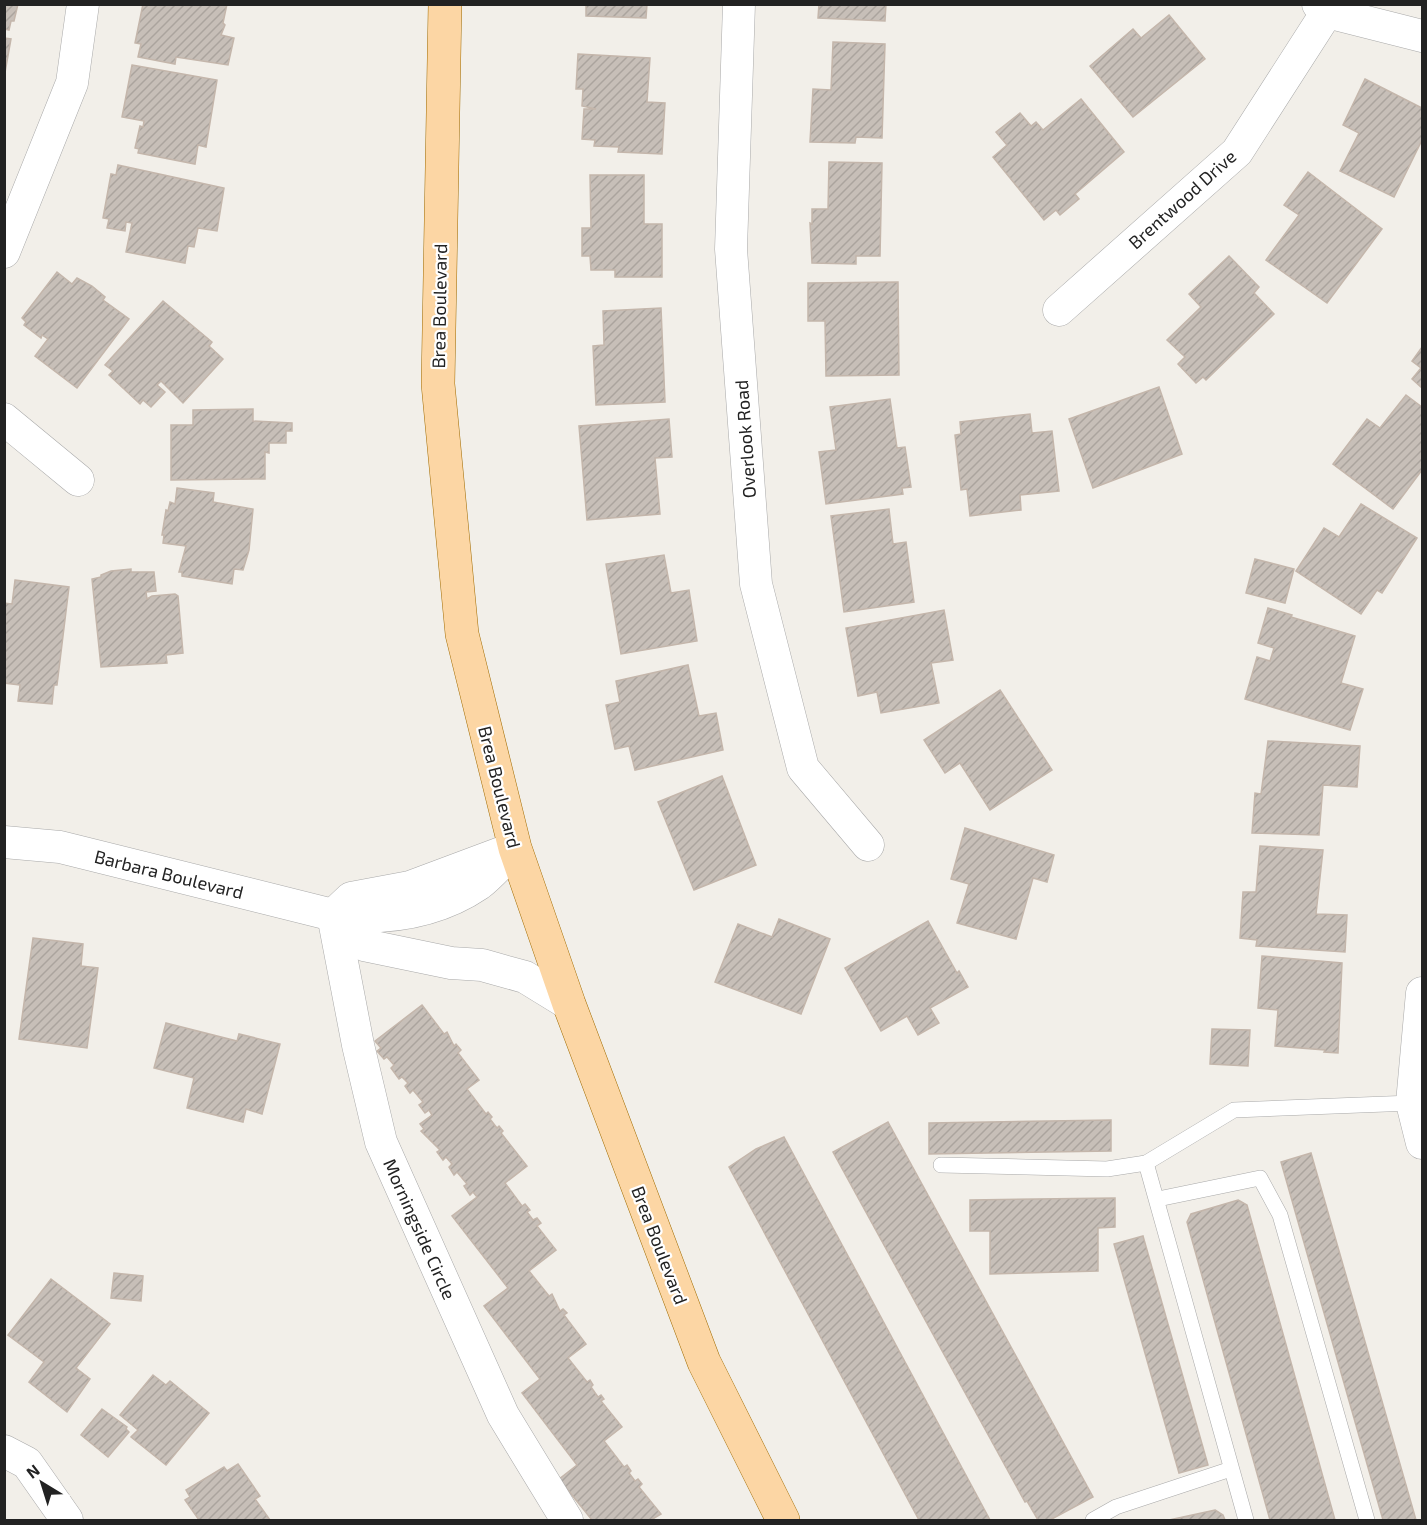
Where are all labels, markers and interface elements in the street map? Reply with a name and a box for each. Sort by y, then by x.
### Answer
street label: Brentwood Drive [1124,145,1240,253]
street label: Brea Boulevard [427,243,451,369]
street label: Overlook Road [730,379,760,499]
street label: Brea Boulevard [474,724,526,850]
street label: Barbara Boulevard [92,845,246,903]
street label: Morningside Circle [379,1155,461,1303]
street label: Brea Boulevard [627,1183,693,1307]
north arrow [12,1453,72,1513]
text: N [22,1460,43,1482]

